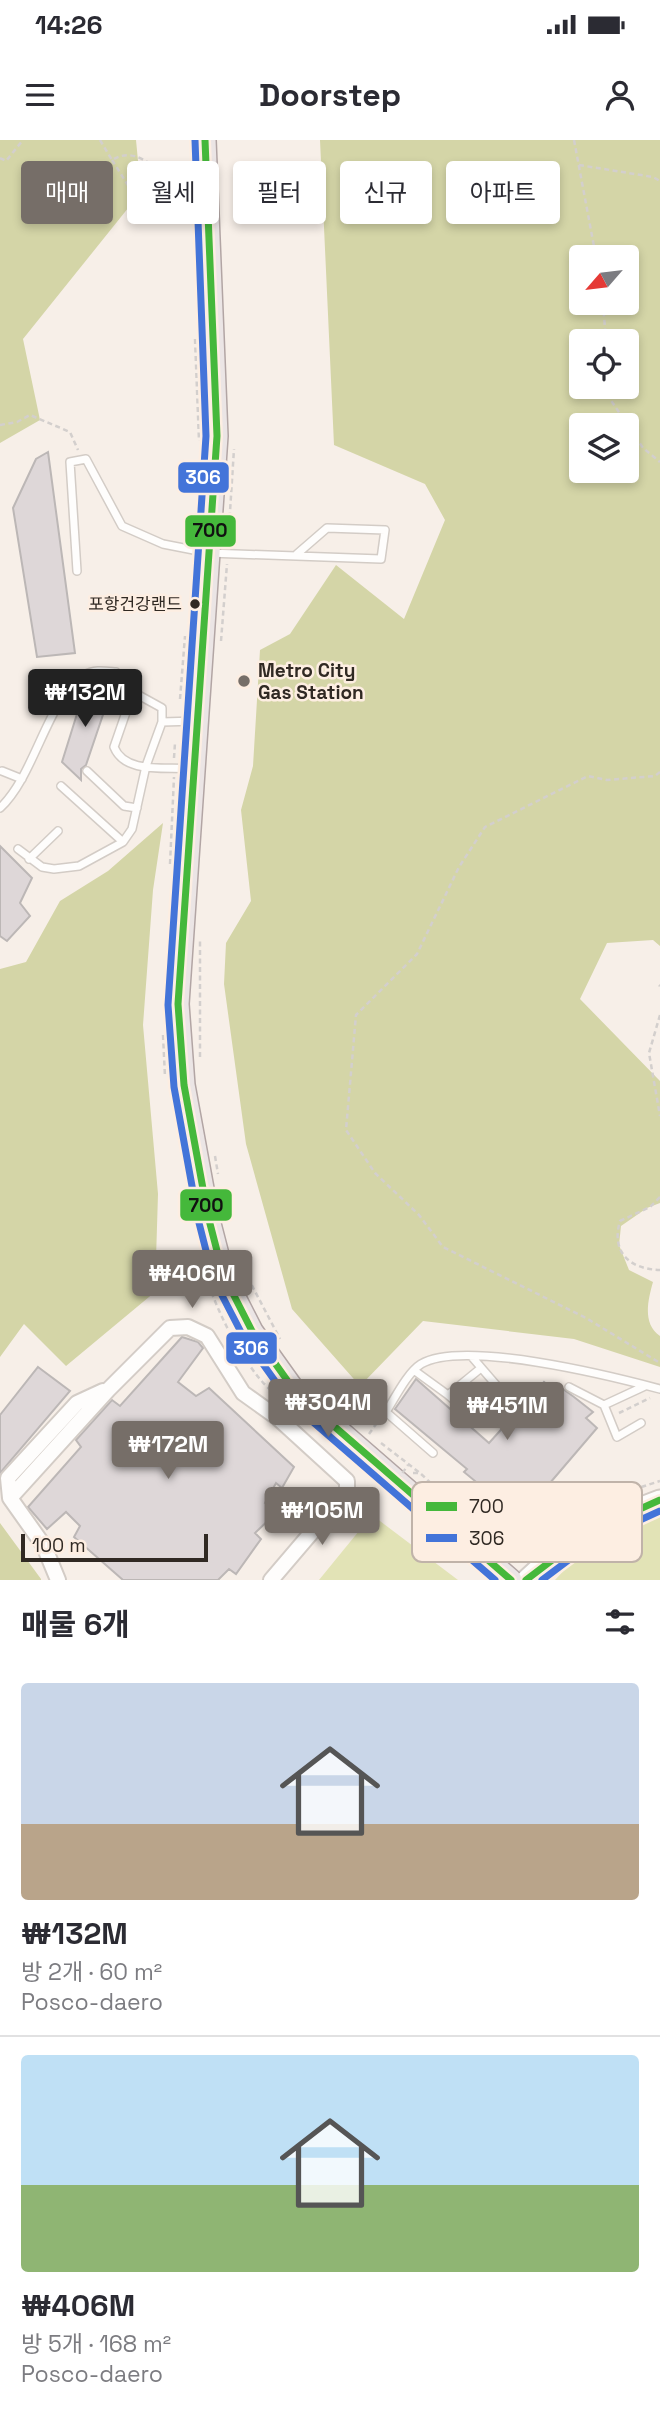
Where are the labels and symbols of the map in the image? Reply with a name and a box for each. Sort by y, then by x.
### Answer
north arrow [569,245,639,315]
line badge: 306 [177,461,230,494]
text: 306 [185,465,221,490]
line badge: 700 [184,514,237,548]
text: 700 [192,518,228,543]
place label: 포항건강랜드 [88,593,182,615]
marker: 포항건강랜드 [188,597,202,611]
place label: Metro City Gas Station [258,658,364,705]
pin: ₩132M [36,670,134,729]
marker: Metro City Gas Station [236,673,252,689]
line badge: 700 [179,1188,233,1222]
text: 700 [188,1193,224,1218]
pin: ₩406M [143,1250,241,1310]
line badge: 306 [225,1331,278,1365]
text: 306 [233,1336,269,1361]
pin: ₩304M [279,1380,377,1439]
pin: ₩451M [458,1382,556,1442]
pin: ₩172M [119,1422,217,1481]
legend [412,1482,642,1562]
pin: ₩105M [273,1488,371,1547]
text: 700 [469,1494,504,1519]
text: 306 [469,1526,504,1551]
scale bar [21,1531,208,1563]

